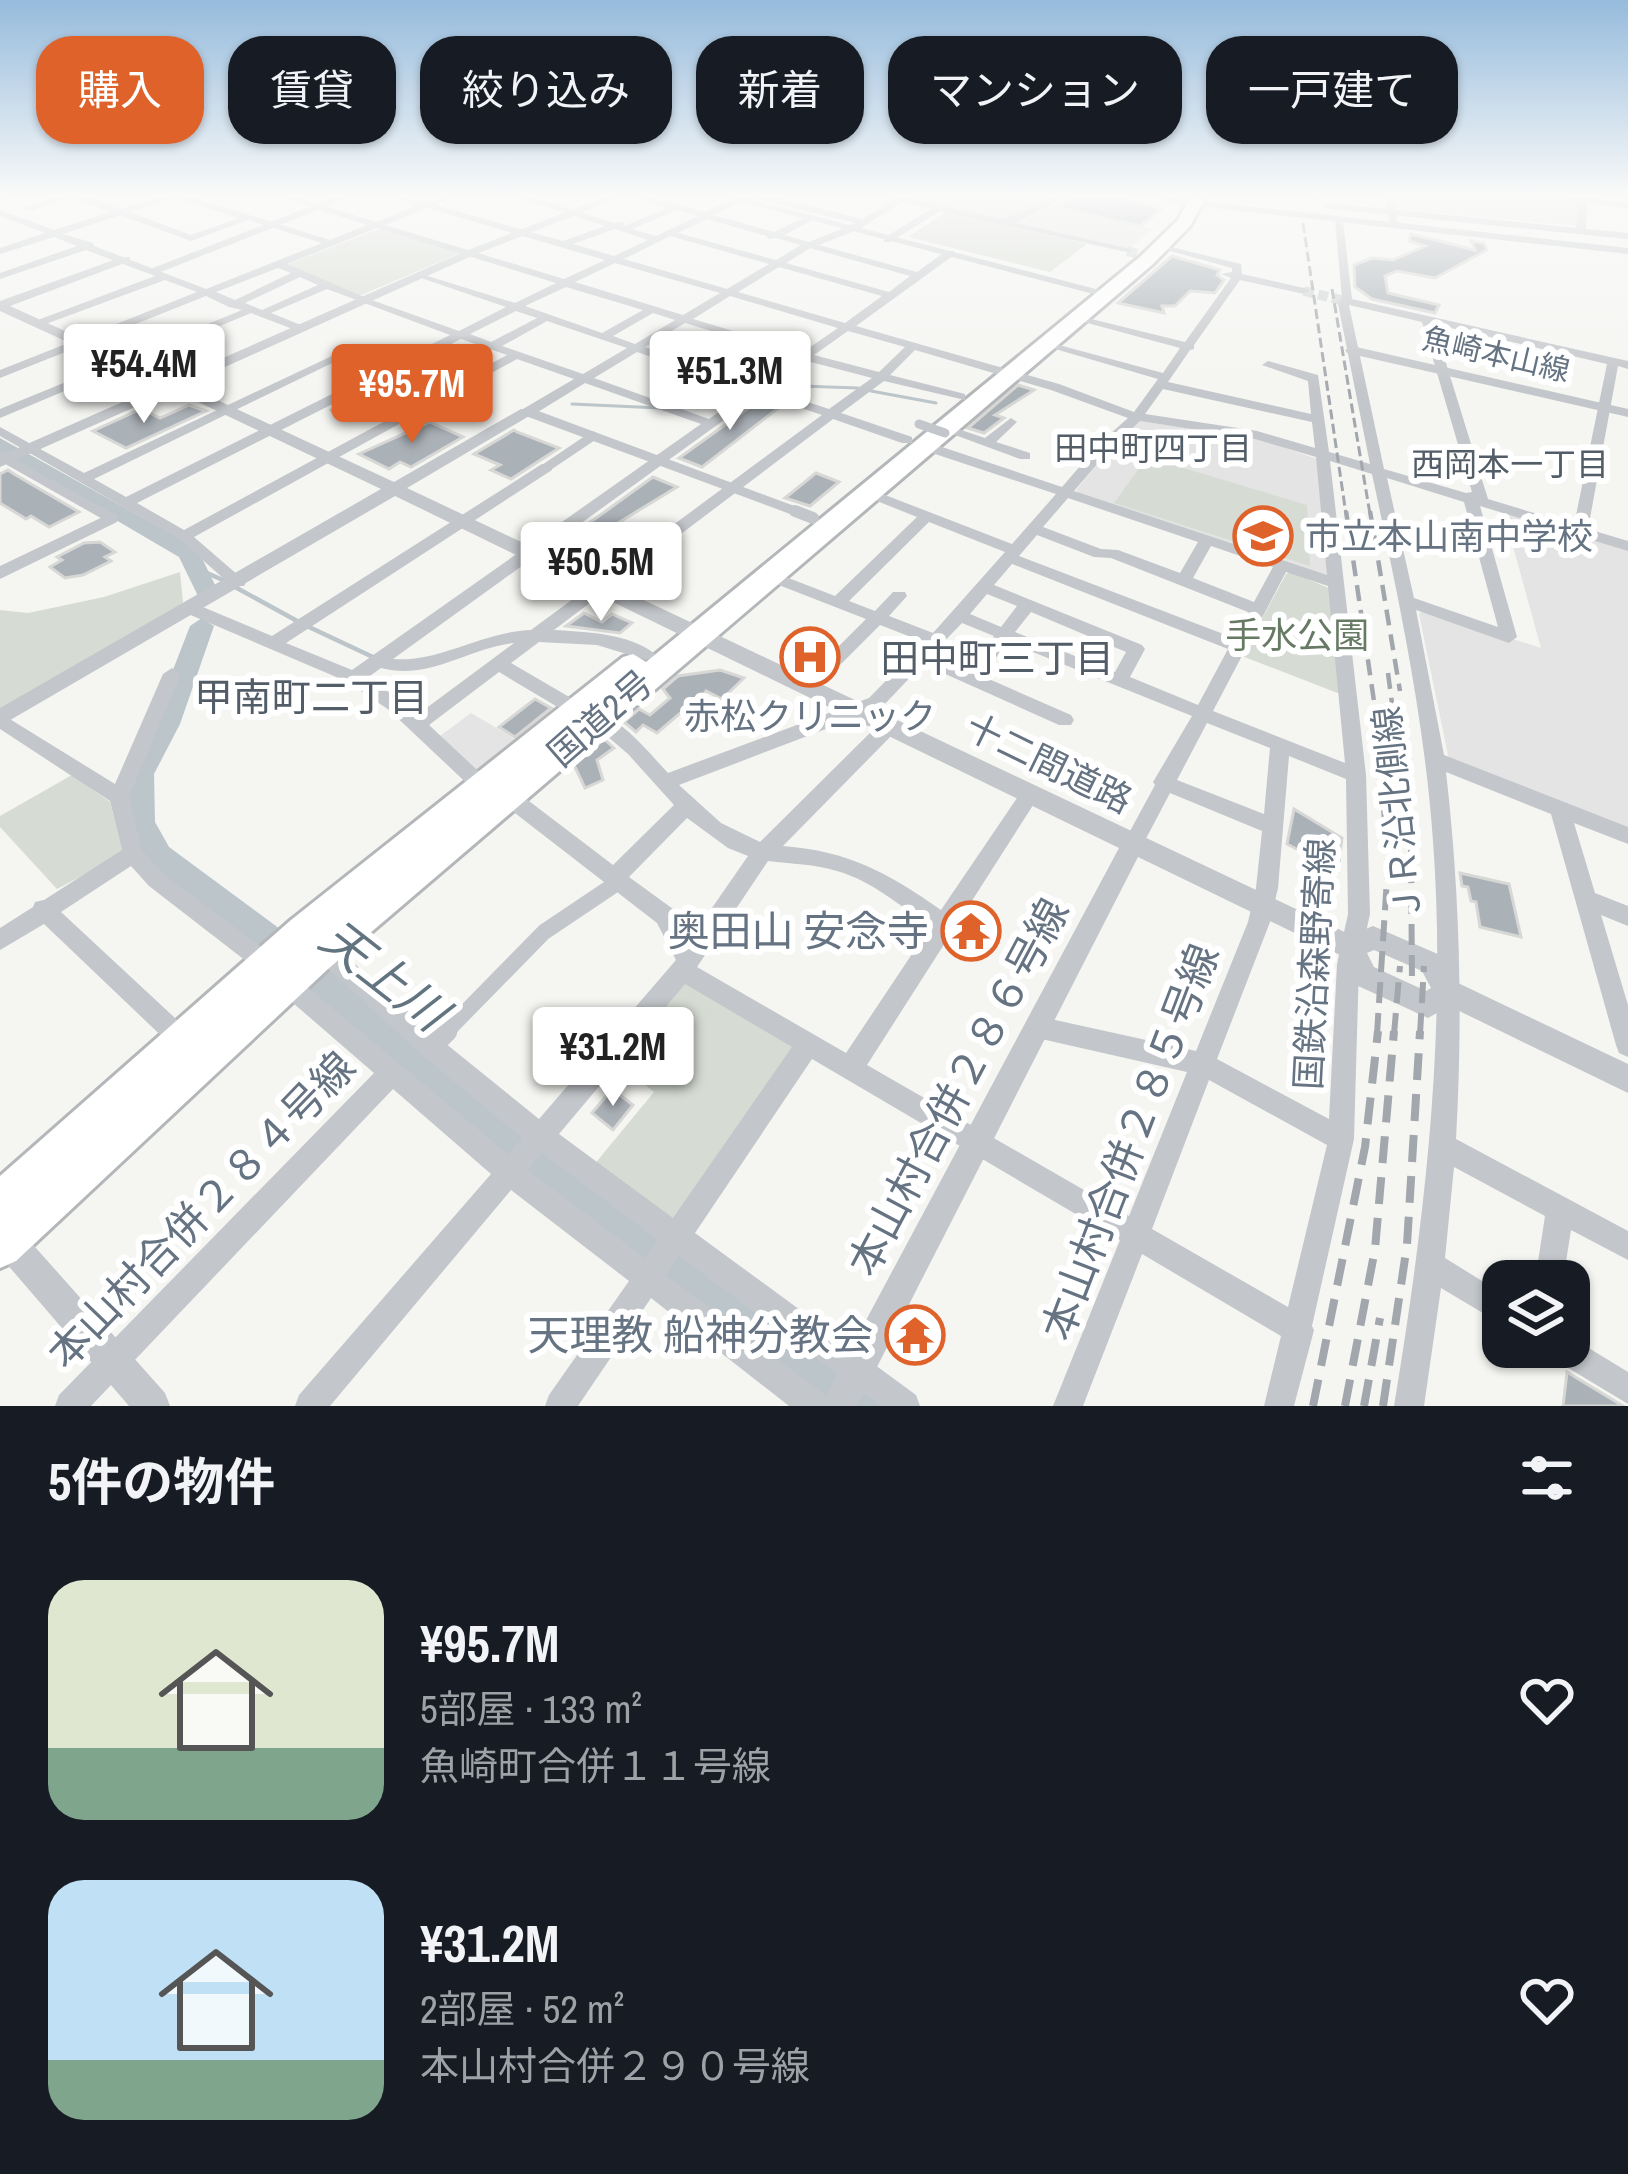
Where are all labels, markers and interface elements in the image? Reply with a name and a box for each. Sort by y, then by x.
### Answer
chip: 購入 [36,36,204,144]
chip: 賃貸 [228,36,396,144]
chip: 絞り込み [420,36,672,144]
chip: 新着 [696,36,864,144]
chip: マンション [888,36,1182,144]
chip: 一戸建て [1206,36,1458,144]
street label: 魚崎本山線 [1419,318,1574,390]
pin: ¥54.4M [46,324,242,426]
pin: ¥51.3M [632,331,828,433]
text: ¥54.4M [91,337,197,389]
pin: ¥95.7M [314,344,510,446]
text: ¥51.3M [677,344,783,396]
text: ¥95.7M [359,357,465,409]
district label: 田中町四丁目 [1054,426,1252,470]
district label: 西岡本一丁目 [1411,442,1609,486]
school or university icon: 市立本山南中学校 [1232,505,1294,567]
place label: 市立本山南中学校 [1305,512,1593,560]
pin: ¥50.5M [503,522,699,624]
text: ¥50.5M [548,535,654,587]
park label: 手水公園 [1225,611,1369,659]
hospital icon: 赤松クリニック [779,626,841,688]
district label: 田中町三丁目 [880,632,1114,684]
street label: 国道2号 [537,659,663,777]
district label: 甲南町二丁目 [194,671,428,723]
place label: 赤松クリニック [684,692,936,740]
street label: 十二間道路 [958,702,1140,824]
street label: ＪＲ沿北側線 [1362,704,1432,924]
street label: 国鉄沿森野寄線 [1283,837,1345,1091]
street label: 本山村合併２８６号線 [835,888,1081,1286]
temple icon: 奥田山 安念寺 [940,900,1002,962]
place label: 奥田山 安念寺 [667,903,929,959]
water label: 天上川 [308,905,465,1048]
street label: 本山村合併２８５号線 [1029,936,1231,1348]
pin: ¥31.2M [515,1007,711,1109]
text: ¥31.2M [560,1020,666,1072]
street label: 本山村合併２８４号線 [35,1039,367,1381]
map controls [1482,1260,1590,1368]
button: layers [1482,1260,1590,1368]
temple icon: 天理教 船神分教会 [884,1304,946,1366]
place label: 天理教 船神分教会 [527,1307,873,1363]
icon: filters [1514,1445,1580,1511]
text: 5件の物件 [48,1447,275,1516]
text: ¥95.7M [420,1609,560,1678]
icon: home [144,1628,288,1772]
icon: heart [1514,1667,1580,1733]
text: 5部屋 · 133 m² [420,1683,642,1735]
text: 魚崎町合併１１号線 [420,1740,771,1792]
text: ¥31.2M [420,1909,560,1978]
icon: home [144,1928,288,2072]
icon: heart [1514,1967,1580,2033]
text: 2部屋 · 52 m² [420,1983,624,2035]
text: 本山村合併２９０号線 [420,2040,810,2092]

